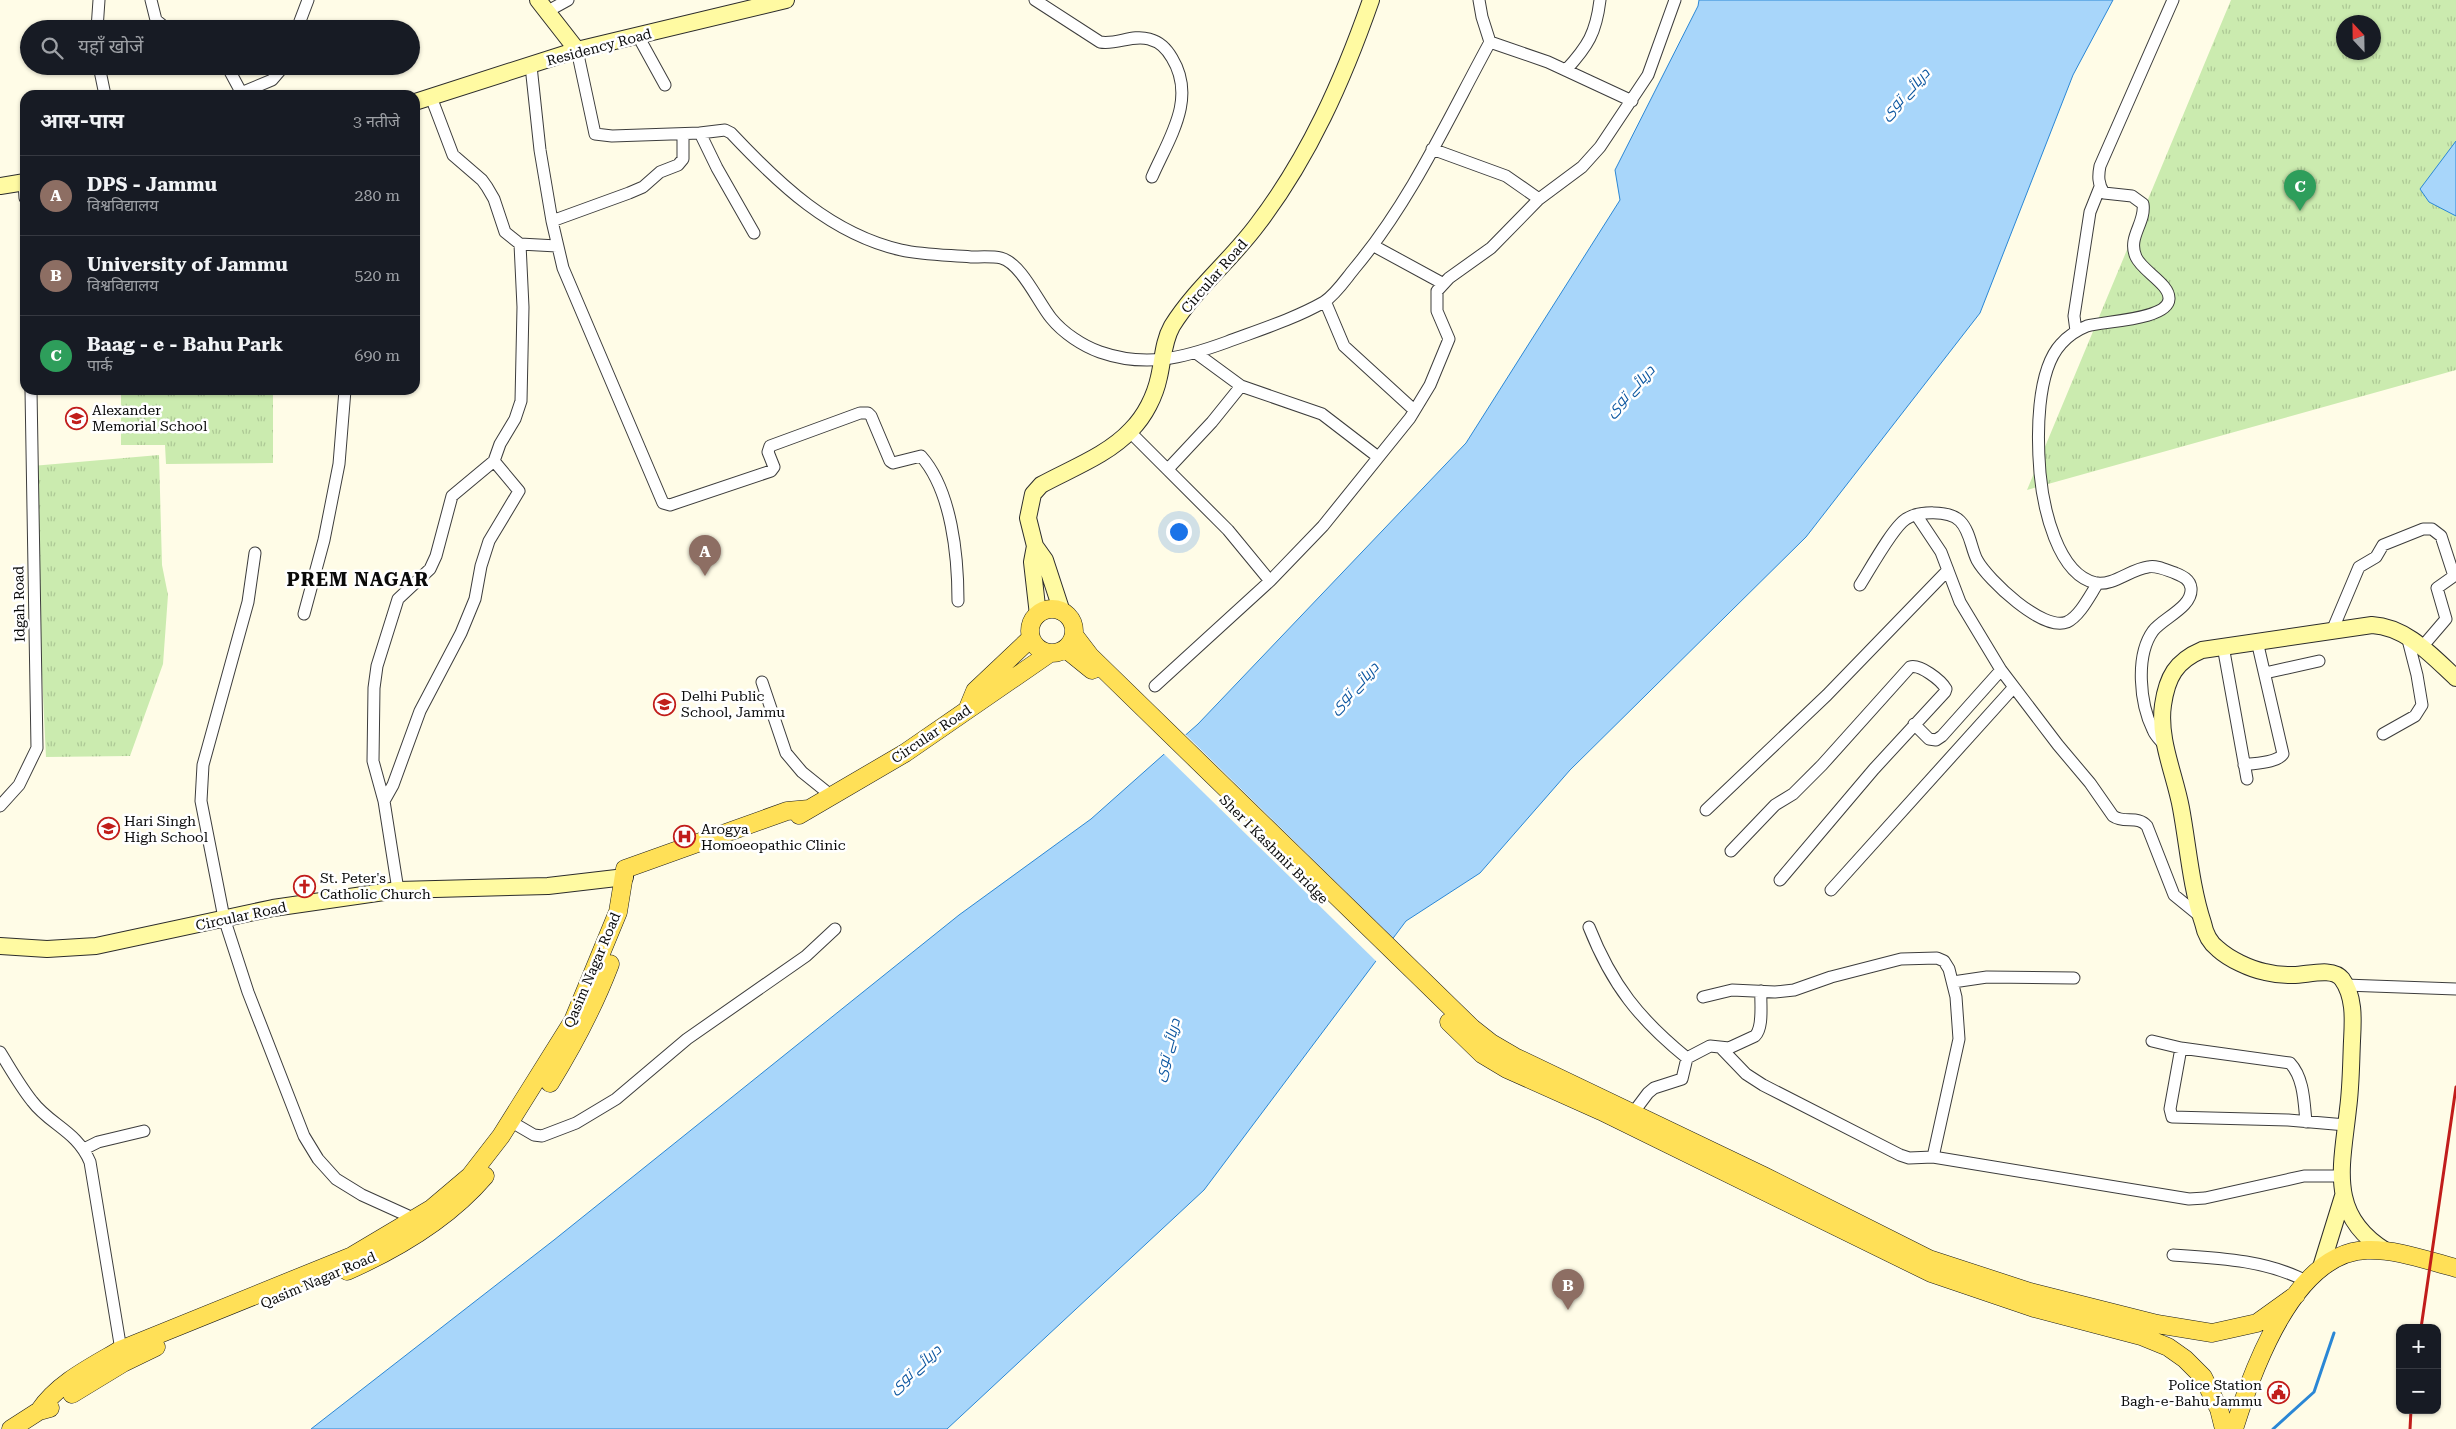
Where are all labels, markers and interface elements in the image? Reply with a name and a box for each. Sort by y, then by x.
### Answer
north arrow [2336,15,2381,60]
search box [20,20,420,75]
street label: Residency Road [545,25,653,69]
icon: search [38,34,66,62]
text: यहाँ खोजें [78,35,143,58]
water label: دریائے توی [1877,64,1934,124]
text: आस-पास [40,109,124,133]
text: 3 नतीजे [353,112,400,131]
pin: C [2284,170,2316,211]
text: DPS - Jammu [87,173,217,196]
text: A [50,186,62,205]
text: 280 m [354,186,400,205]
text: विश्वविद्यालय [87,196,158,215]
street label: Circular Road [1178,236,1250,316]
text: University of Jammu [87,253,288,276]
text: B [50,266,62,285]
text: 520 m [354,266,400,285]
text: विश्वविद्यालय [87,276,158,295]
text: Baag - e - Bahu Park [87,333,283,356]
text: C [50,346,62,365]
text: 690 m [354,346,400,365]
text: पार्क [87,356,113,375]
water label: دریائے توی [1602,361,1659,421]
place label: Alexander Memorial School [92,402,208,434]
school or university icon: Alexander Memorial School [64,406,88,430]
your location [1166,519,1192,545]
pin: A [689,535,721,576]
street label: Idgah Road [10,566,28,642]
district label: PREM NAGAR [287,568,429,591]
water label: دریائے توی [1326,658,1383,718]
place label: Delhi Public School, Jammu [681,688,785,720]
school or university icon: Delhi Public School, Jammu [653,692,677,716]
street label: Circular Road [888,702,974,766]
street label: Sher I Kashmir Bridge [1216,791,1332,907]
place label: Hari Singh High School [124,813,209,845]
school or university icon: Hari Singh High School [96,817,120,841]
place label: Arogya Homoeopathic Clinic [701,821,846,853]
hospital icon: Arogya Homoeopathic Clinic [673,825,697,849]
place label: St. Peter's Catholic Church [320,870,431,902]
church icon: St. Peter's Catholic Church [292,874,316,898]
street label: Circular Road [194,899,288,933]
street label: Qasim Nagar Road [560,910,624,1030]
water label: دریائے توی [1150,1016,1184,1083]
street label: Qasim Nagar Road [258,1248,378,1312]
pin: B [1552,1269,1584,1310]
map controls [2396,1324,2441,1414]
button: + [2396,1324,2441,1369]
water label: دریائے توی [885,1340,945,1397]
button: − [2396,1369,2441,1414]
place label: Police Station Bagh-e-Bahu Jammu [2121,1377,2262,1409]
public building icon: Police Station Bagh-e-Bahu Jammu [2266,1381,2290,1405]

